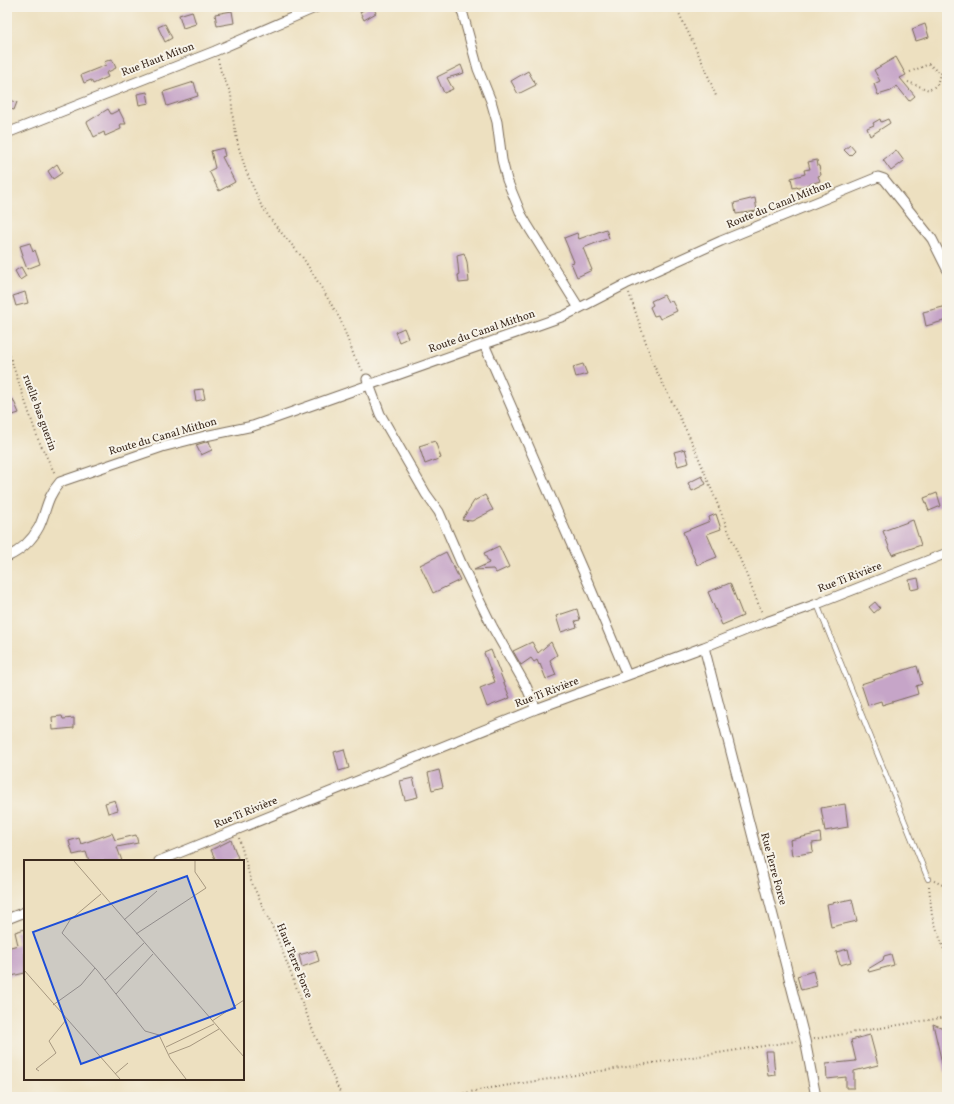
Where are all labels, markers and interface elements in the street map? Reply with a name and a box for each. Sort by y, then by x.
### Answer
street label: Rue Haut Miton [119,39,197,81]
street label: Route du Canal Mithon [724,177,834,233]
street label: Route du Canal Mithon [427,307,538,357]
street label: ruelle bas guerin [18,373,60,454]
street label: Route du Canal Mithon [107,414,219,460]
street label: Rue Ti Rivière [816,559,884,597]
street label: Rue Ti Rivière [513,674,581,712]
street label: Rue Ti Rivière [212,793,280,833]
street label: Rue Terre Force [756,831,790,907]
inset map [24,860,244,1080]
street label: Haut Terre Force [272,921,316,1001]

